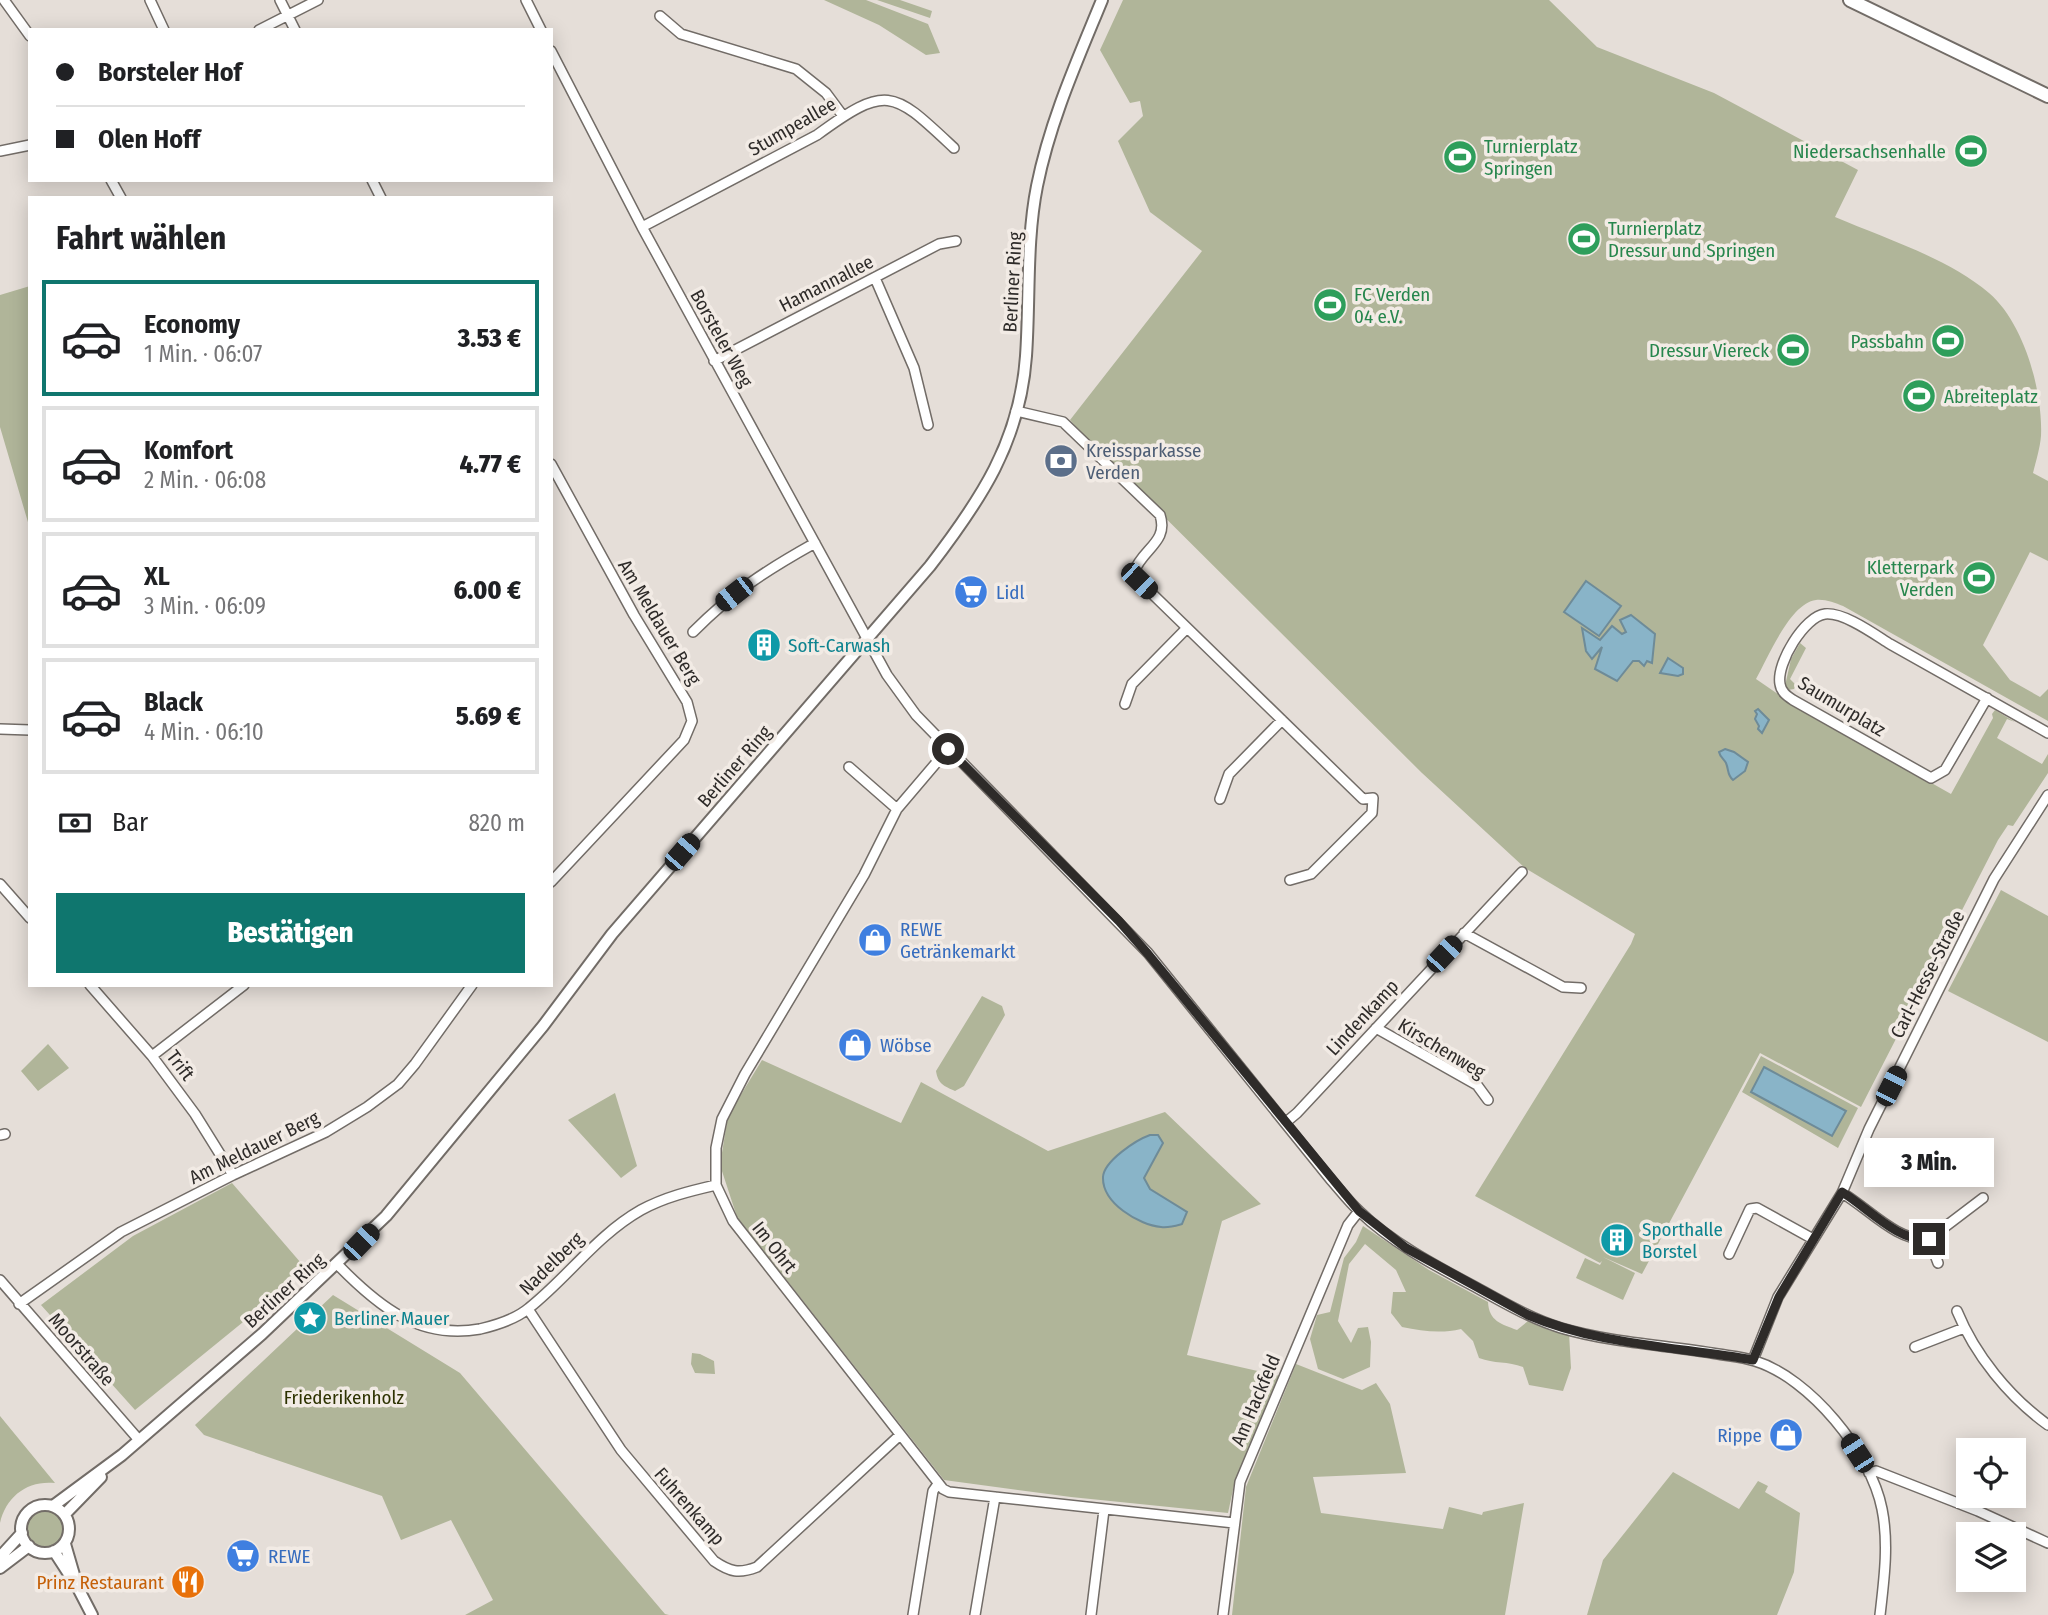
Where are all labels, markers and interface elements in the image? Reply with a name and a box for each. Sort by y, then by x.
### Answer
text: Borsteler Hof [98,57,242,88]
street label: Stumpeallee [744,92,840,161]
text: Olen Hoff [98,124,200,155]
sports icon: Niedersachsenhalle [1952,132,1990,170]
place label: Turnierplatz Springen [1484,135,1578,180]
sports icon: Turnierplatz Springen [1441,138,1479,176]
place label: Niedersachsenhalle [1793,140,1946,163]
place label: Turnierplatz Dressur und Springen [1608,217,1775,262]
text: Fahrt wählen [56,219,226,257]
sports icon: Turnierplatz Dressur und Springen [1565,220,1603,258]
street label: Berliner Ring [998,231,1027,333]
street label: Hamannallee [775,250,877,317]
place label: FC Verden 04 e.V. [1354,283,1430,328]
street label: Borsteler Weg [685,285,758,391]
sports icon: FC Verden 04 e.V. [1311,286,1349,324]
icon: car [60,307,123,370]
text: Economy [144,309,240,340]
sports icon: Passbahn [1929,322,1967,360]
text: 3.53 € [458,323,521,354]
place label: Passbahn [1851,330,1924,353]
sports icon: Dressur Viereck [1774,331,1812,369]
place label: Dressur Viereck [1649,339,1769,362]
text: 1 Min. · 06:07 [144,340,262,368]
sports icon: Abreiteplatz [1900,377,1938,415]
place label: Abreiteplatz [1944,385,2038,408]
icon: car [60,433,123,496]
text: Komfort [144,435,233,466]
place label: Kreissparkasse Verden [1086,439,1201,484]
bank icon: Kreissparkasse Verden [1042,442,1080,480]
text: 4.77 € [459,449,521,480]
text: 2 Min. · 06:08 [144,466,266,494]
street label: Am Meldauer Berg [613,556,706,689]
place label: Kletterpark Verden [1867,556,1954,601]
icon: car [60,559,123,622]
car [1117,559,1162,603]
sports icon: Kletterpark Verden [1960,559,1998,597]
text: XL [144,561,170,592]
car [711,573,758,615]
supermarket icon: Lidl [952,573,990,611]
text: 6.00 € [453,575,521,606]
place label: Lidl [996,581,1024,604]
text: 3 Min. · 06:09 [144,592,266,620]
building icon: Soft-Carwash [745,626,783,664]
place label: Soft-Carwash [788,634,891,657]
street label: Saumurplatz [1794,671,1890,742]
icon: car [60,685,123,748]
text: Black [144,687,203,718]
text: 5.69 € [456,701,521,732]
text: 4 Min. · 06:10 [144,718,264,746]
street label: Berliner Ring [693,721,776,812]
route start [932,733,964,765]
icon: cash [56,804,94,842]
text: Bar [112,807,148,838]
text: 820 m [468,809,525,837]
car [661,829,704,875]
button: Bestätigen [56,893,525,973]
street label: Carl-Hesse-Straße [1885,906,1970,1042]
place label: REWE Getränkemarkt [900,918,1016,963]
shop icon: REWE Getränkemarkt [856,921,894,959]
car [1422,931,1467,977]
street label: Lindenkamp [1321,975,1403,1060]
street label: Kirschenweg [1394,1013,1490,1083]
shop icon: Wöbse [836,1026,874,1064]
place label: Wöbse [880,1034,932,1057]
street label: Trift [162,1046,200,1085]
car [1873,1063,1910,1109]
street label: Am Meldauer Berg [185,1106,323,1189]
callout: 3 Min. [1864,1138,1994,1186]
text: 3 Min. [1901,1148,1957,1176]
street label: Im Ohrt [747,1217,802,1278]
place label: Sporthalle Borstel [1642,1218,1723,1263]
car [339,1220,384,1264]
building icon: Sporthalle Borstel [1598,1221,1636,1259]
route end [1913,1223,1945,1255]
street label: Nadelberg [515,1227,588,1299]
street label: Berliner Ring [239,1248,330,1333]
place icon: Berliner Mauer [291,1299,329,1337]
place label: Berliner Mauer [334,1307,450,1330]
street label: Moorstraße [44,1308,120,1390]
street label: Am Hackfeld [1226,1351,1285,1449]
park label: Friederikenholz [284,1386,405,1409]
shop icon: Rippe [1767,1416,1805,1454]
place label: Rippe [1717,1424,1762,1447]
car [1837,1430,1878,1476]
map controls [1956,1438,2026,1592]
button: locate [1956,1438,2026,1508]
street label: Fuhrenkamp [650,1463,730,1550]
button: layers [1956,1522,2026,1592]
supermarket icon: REWE [224,1537,262,1575]
place label: REWE [268,1545,310,1568]
restaurant icon: Prinz Restaurant [169,1563,207,1601]
place label: Prinz Restaurant [37,1571,165,1594]

